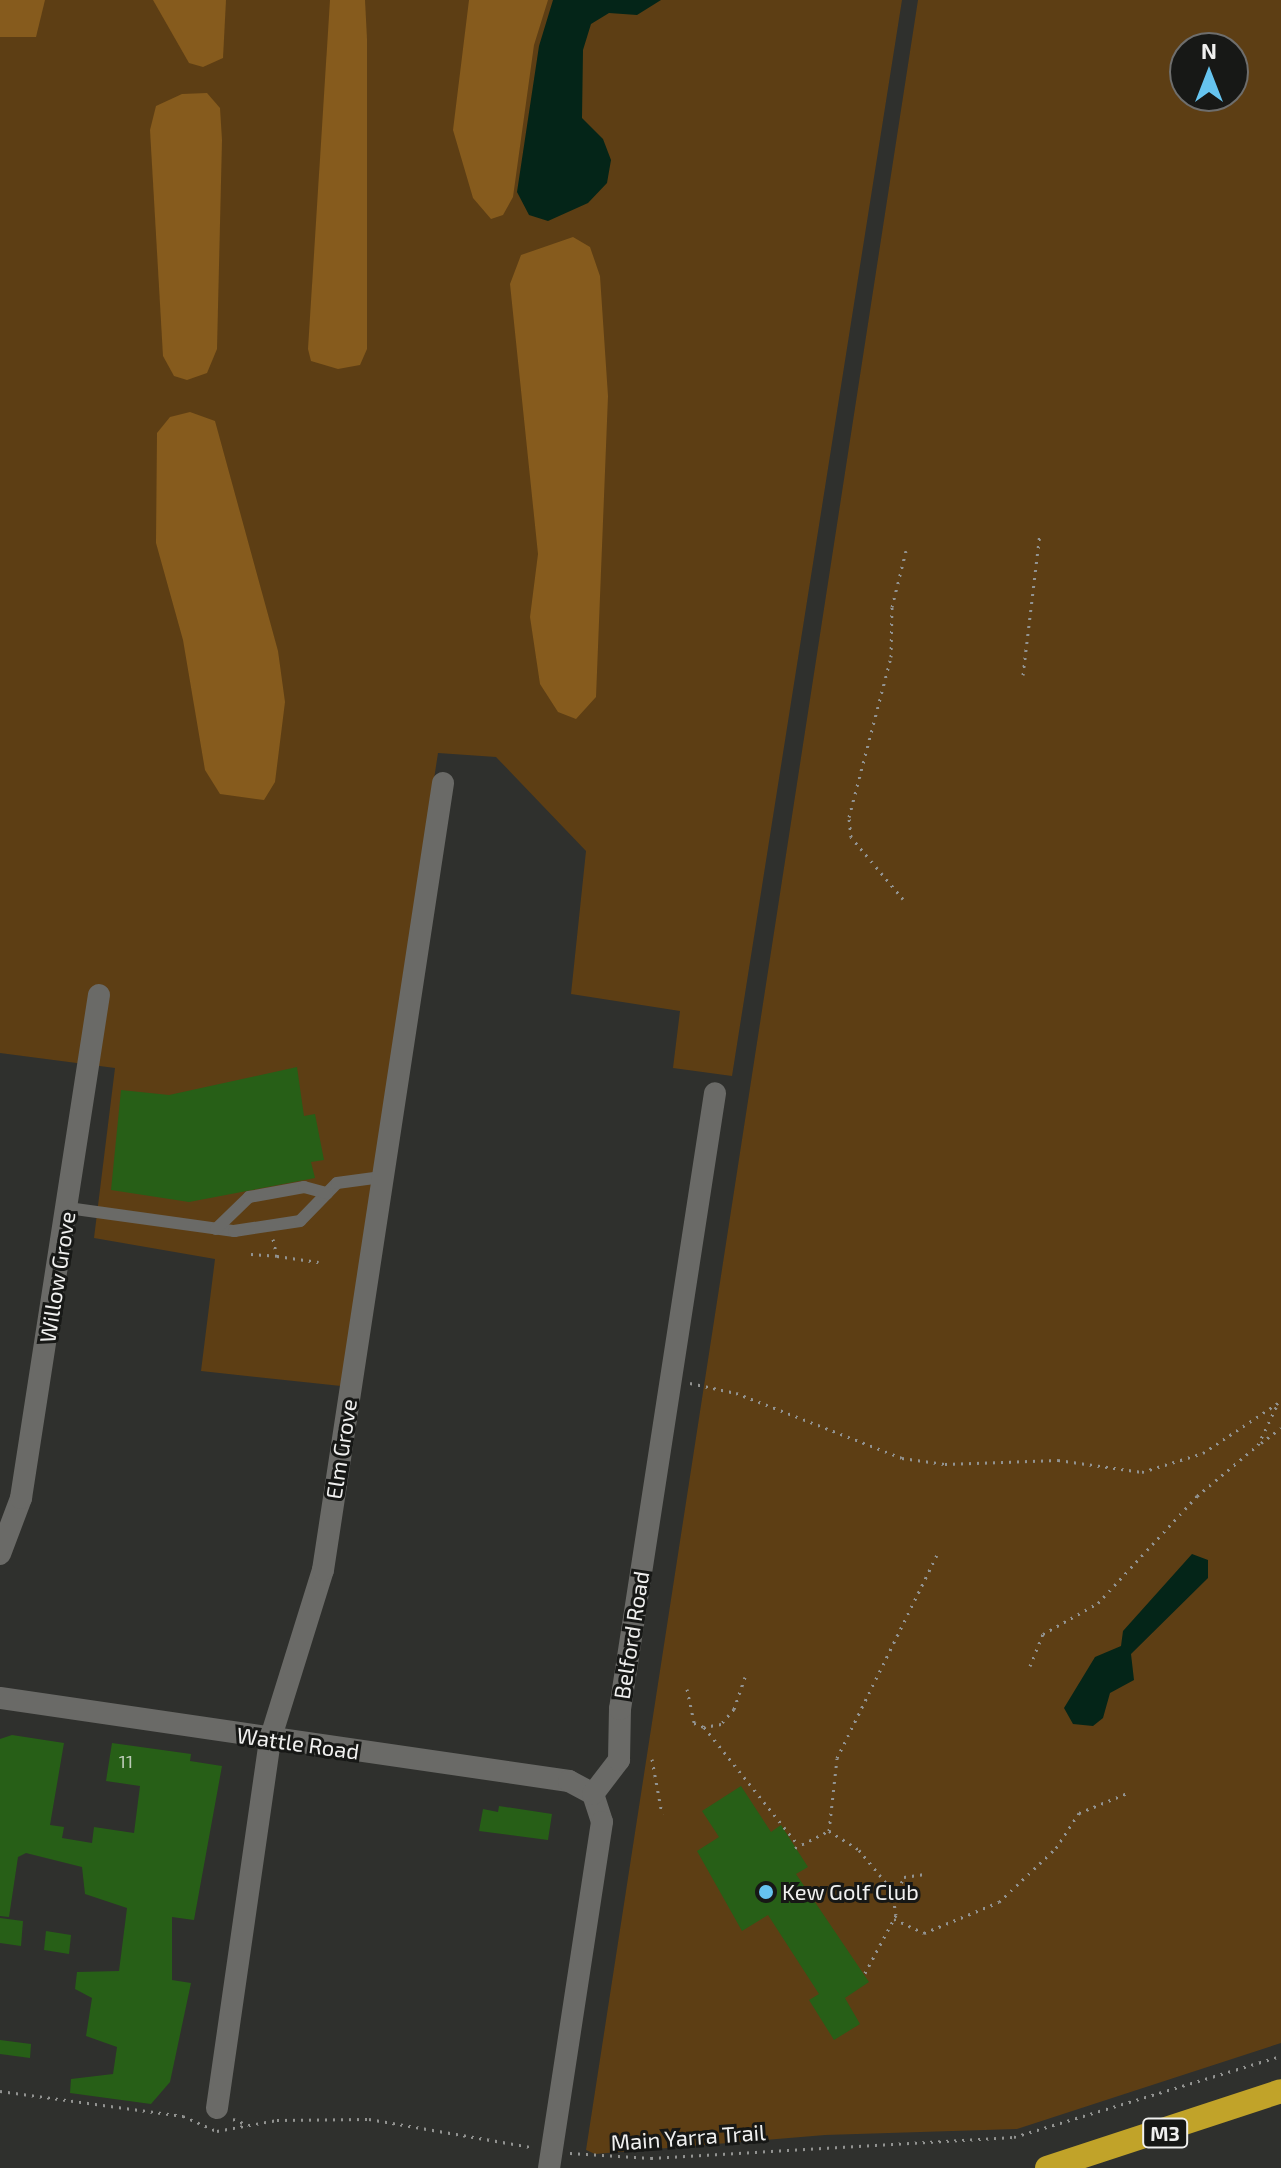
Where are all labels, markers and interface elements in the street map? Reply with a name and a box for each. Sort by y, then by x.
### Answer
north arrow [1169,32,1249,112]
text: N [1201,37,1217,63]
street label: Willow Grove [34,1209,80,1345]
street label: Elm Grove [320,1397,362,1501]
street label: Belford Road [608,1569,654,1701]
street label: Wattle Road [235,1721,361,1765]
house number: 11 [119,1750,133,1772]
place label: Kew Golf Club [782,1879,920,1905]
marker: Kew Golf Club [757,1883,775,1901]
road number: M3 [1141,2117,1189,2149]
street label: Main Yarra Trail [609,2118,767,2156]

